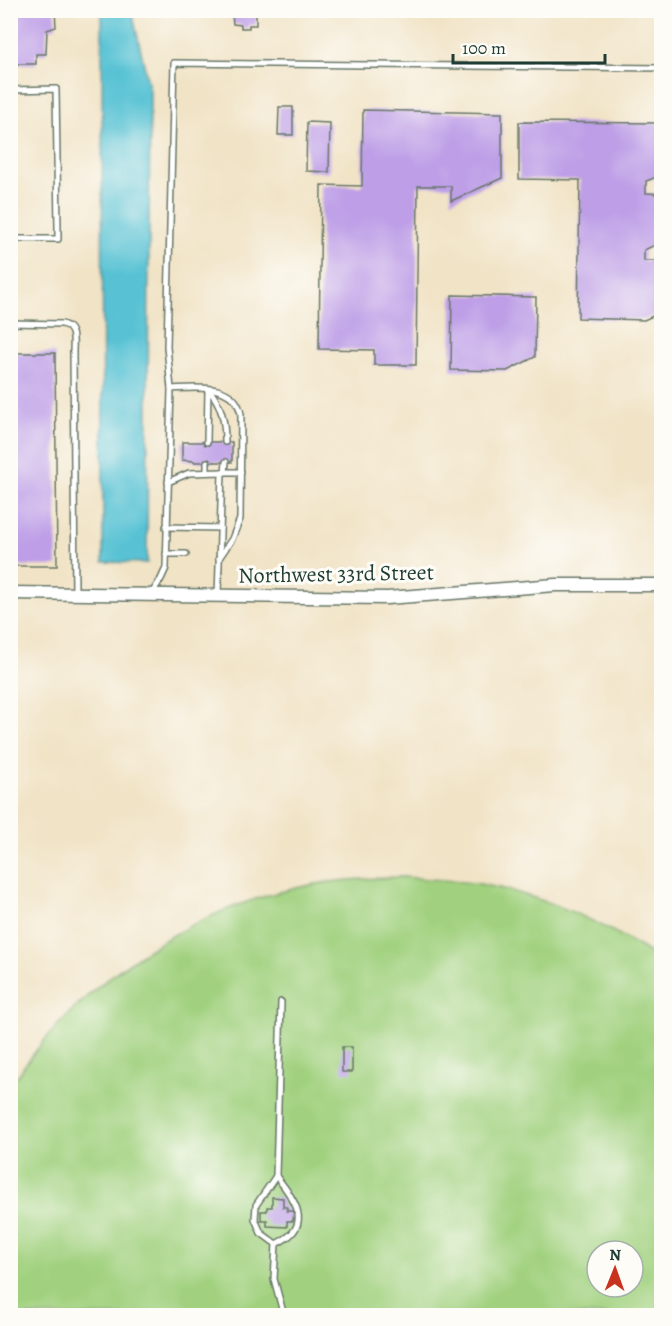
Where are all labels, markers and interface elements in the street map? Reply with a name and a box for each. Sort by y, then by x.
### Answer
scale bar [453,27,604,65]
text: 100 m [462,36,506,60]
street label: Northwest 33rd Street [238,557,434,591]
north arrow [585,1239,645,1299]
text: N [609,1244,622,1266]

